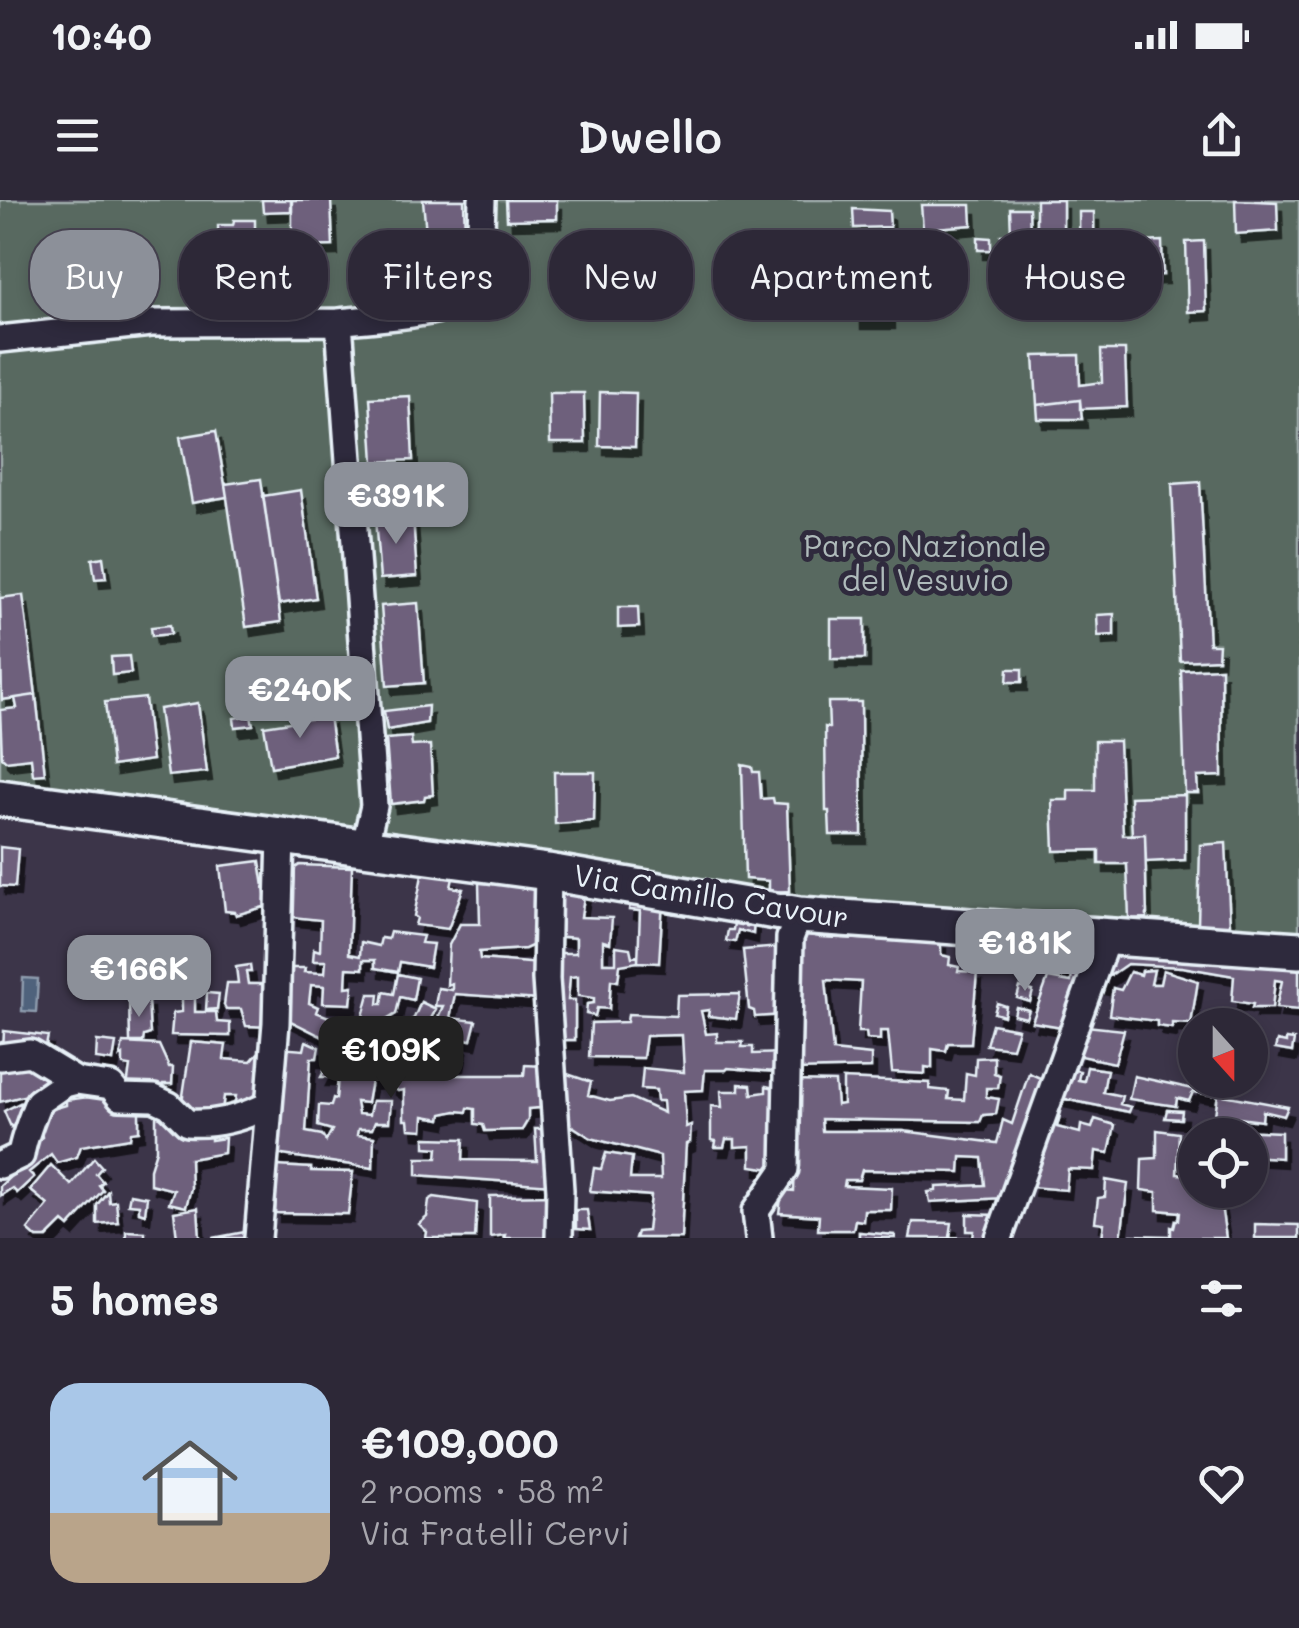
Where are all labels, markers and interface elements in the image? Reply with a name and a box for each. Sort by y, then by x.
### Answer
text: 10:40 [50,10,152,60]
text: Dwello [577,106,722,164]
icon: menu [50,108,105,163]
icon: share [1194,108,1249,163]
chip: Buy [30,230,159,320]
chip: Rent [179,230,328,320]
chip: Filters [348,230,529,320]
chip: New [549,230,693,320]
chip: Apartment [713,230,968,320]
chip: House [988,230,1162,320]
pin: €391K [326,462,466,547]
text: €391K [346,473,446,515]
park label: Parco Nazionale del Vesuvio [804,525,1047,599]
pin: €240K [230,656,370,741]
text: €240K [247,667,353,709]
street label: Via Camillo Cavour [571,854,852,936]
pin: €181K [955,909,1095,994]
text: €181K [977,920,1073,962]
pin: €166K [69,935,209,1020]
text: €166K [89,946,189,988]
north arrow [1178,1008,1268,1098]
map controls [1178,1008,1268,1208]
pin: €109K [321,1016,461,1101]
text: €109K [341,1027,442,1069]
button: locate [1178,1118,1268,1208]
text: 5 homes [50,1271,219,1326]
icon: filters [1194,1271,1249,1326]
text: €109,000 [360,1414,559,1469]
icon: home [130,1423,250,1543]
icon: heart [1194,1456,1249,1511]
text: 2 rooms · 58 m² [360,1469,603,1511]
text: Via Fratelli Cervi [360,1511,630,1553]

